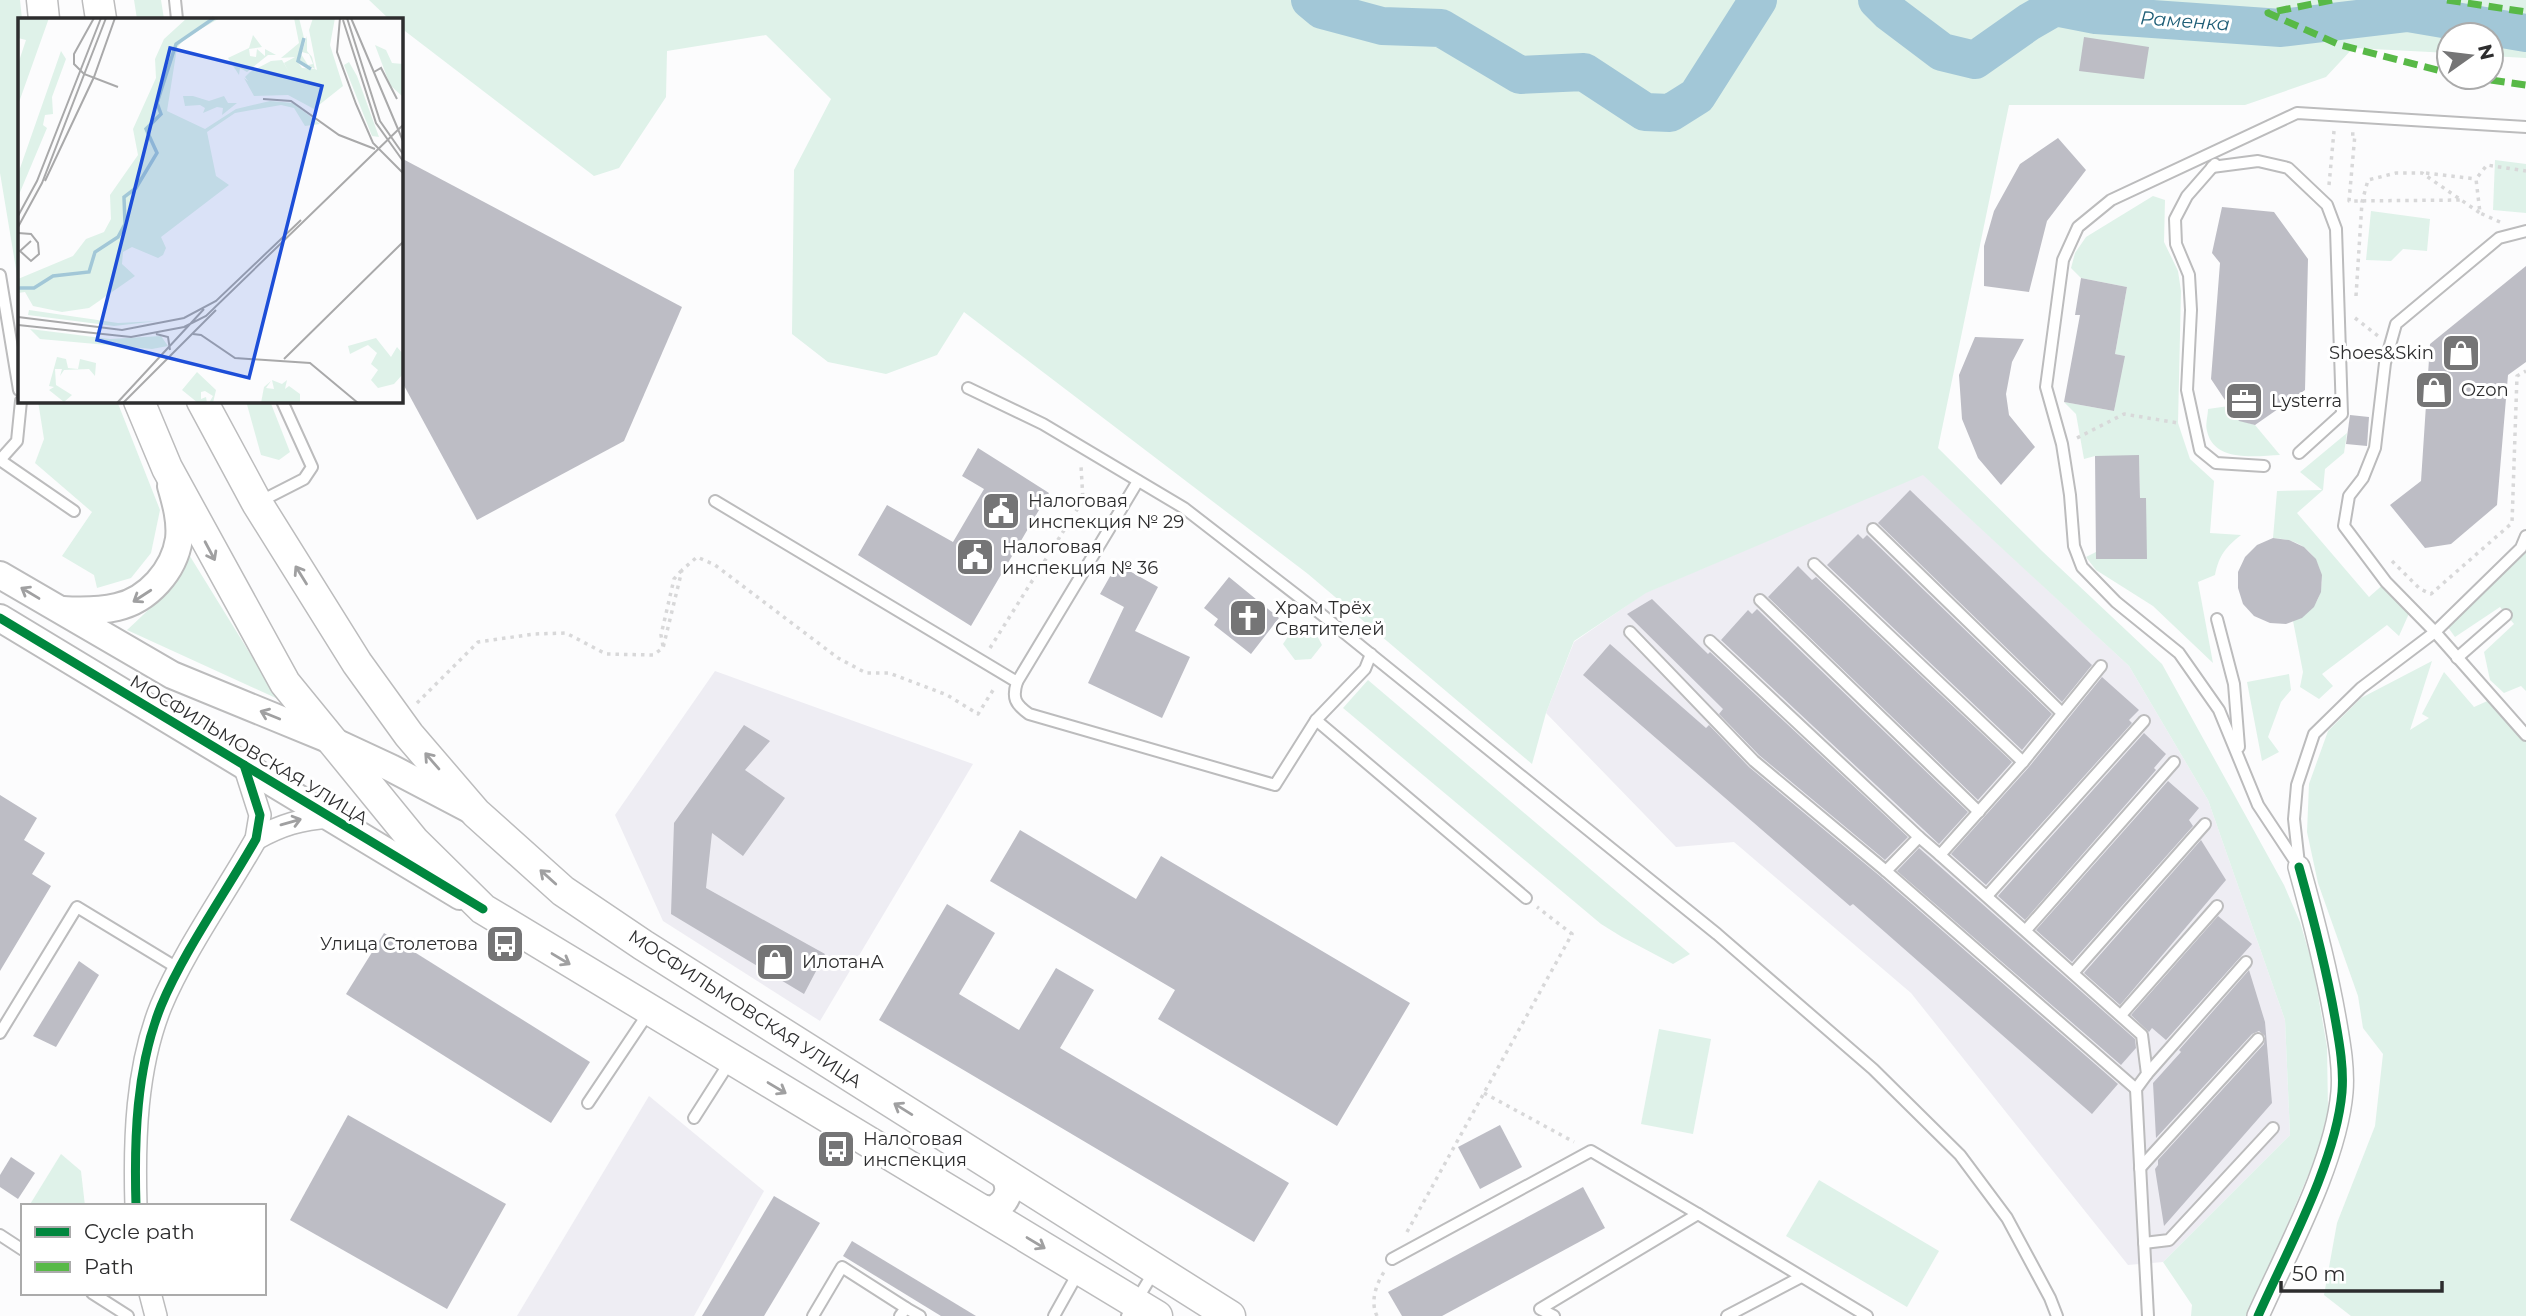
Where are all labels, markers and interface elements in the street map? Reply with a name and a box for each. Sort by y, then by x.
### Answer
water label: Раменка [2139,6,2231,36]
inset map [18,18,402,402]
north arrow [2435,21,2505,91]
text: N [2473,42,2499,62]
shop icon: Shoes&Skin [2440,332,2482,374]
place label: Shoes&Skin [2329,342,2434,364]
shop icon: Ozon [2413,369,2455,411]
place label: Ozon [2461,379,2509,401]
office icon: Lysterra [2223,380,2265,422]
place label: Lysterra [2271,390,2342,412]
public building icon: Налоговая инспекция № 29 [980,490,1022,532]
place label: Налоговая инспекция № 29 [1028,490,1184,533]
public building icon: Налоговая инспекция № 36 [954,536,996,578]
place label: Налоговая инспекция № 36 [1002,536,1158,579]
one-way arrow [204,540,218,561]
one-way arrow [294,566,309,585]
one-way arrow [21,586,41,600]
one-way arrow [133,588,152,603]
church icon: Храм Трёх Святителей [1227,597,1269,639]
place label: Храм Трёх Святителей [1275,597,1385,640]
street label: МОСФИЛЬМОВСКАЯ УЛИЦА [126,670,373,830]
one-way arrow [260,708,281,721]
one-way arrow [424,752,440,770]
one-way arrow [280,815,302,828]
one-way arrow [539,869,557,885]
bus stop icon: Улица Столетова [484,923,526,965]
street label: МОСФИЛЬМОВСКАЯ УЛИЦА [624,925,866,1093]
place label: Улица Столетова [320,933,478,955]
shop icon: ИлотанА [754,941,796,983]
place label: ИлотанА [802,951,884,973]
one-way arrow [551,952,571,966]
one-way arrow [767,1081,787,1095]
one-way arrow [893,1102,913,1116]
bus stop icon: Налоговая инспекция [815,1128,857,1170]
place label: Налоговая инспекция [863,1128,967,1171]
legend [21,1204,266,1295]
text: Cycle path [84,1219,195,1244]
one-way arrow [1025,1236,1045,1250]
scale bar [2281,1250,2442,1294]
text: Path [84,1254,134,1279]
text: 50 m [2292,1261,2346,1286]

